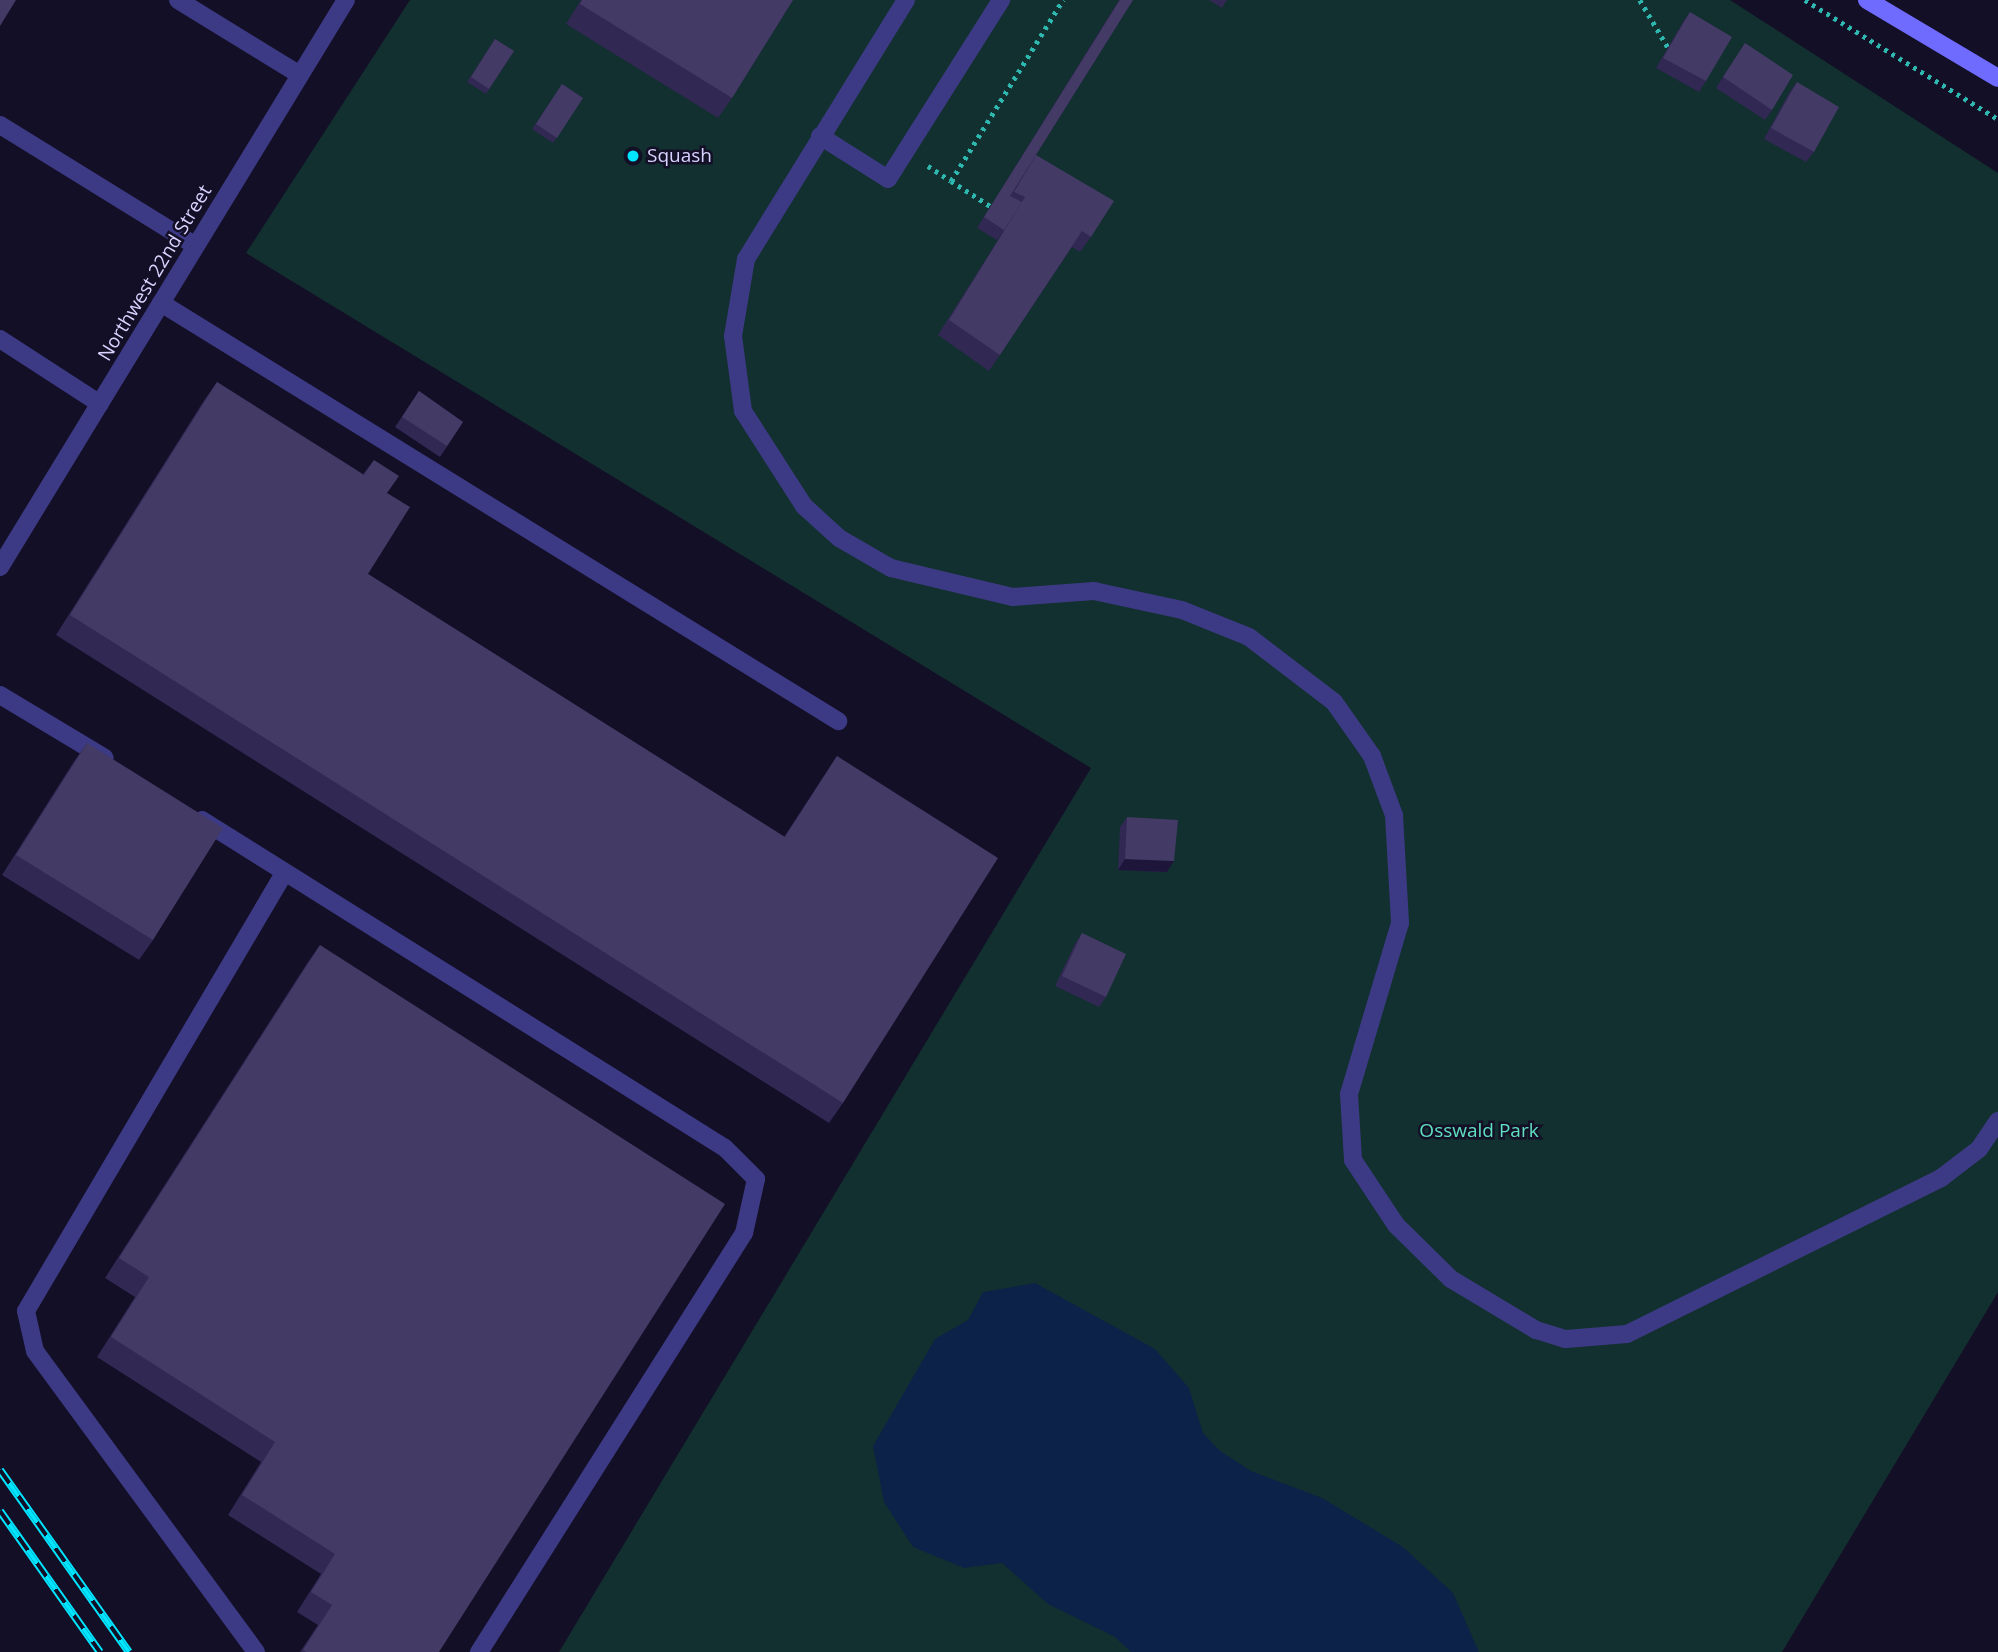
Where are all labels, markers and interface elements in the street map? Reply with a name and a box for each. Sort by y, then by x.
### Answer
place label: Squash [647,145,712,167]
marker: Squash [625,148,641,164]
street label: Northwest 22nd Street [93,181,217,365]
park label: Osswald Park [1419,1120,1539,1142]

